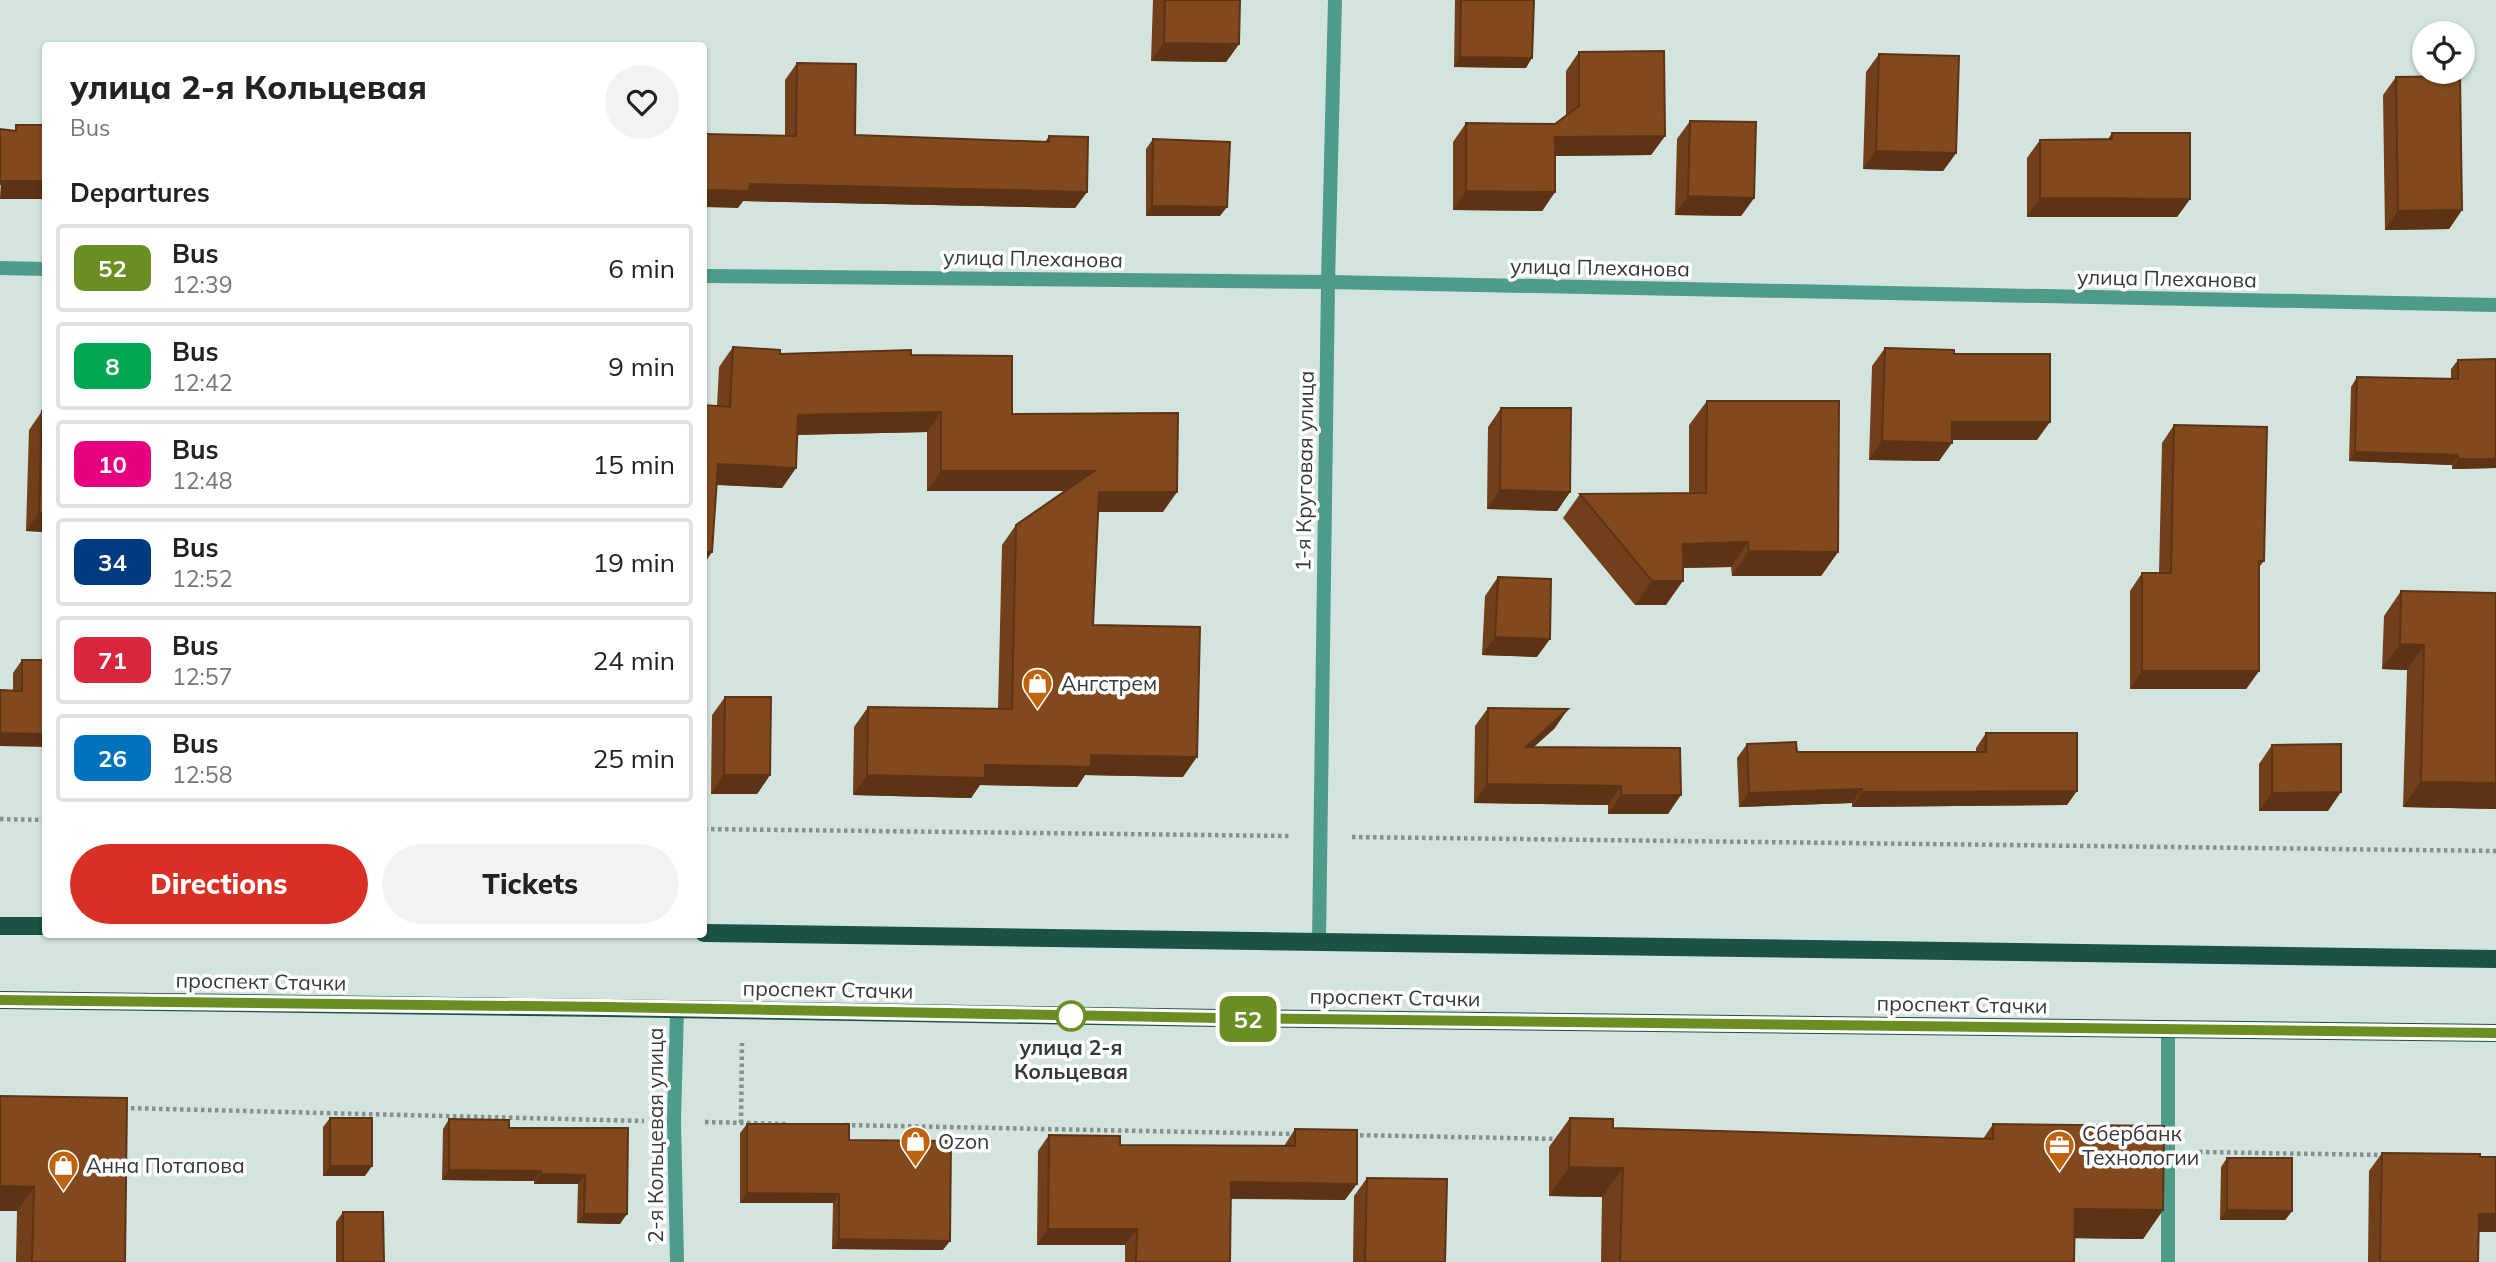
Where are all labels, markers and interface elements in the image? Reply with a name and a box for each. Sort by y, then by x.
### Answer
map controls [2412,21,2475,84]
button: locate [2412,21,2475,84]
button: heart [605,65,679,139]
text: улица 2-я Кольцевая [70,66,427,107]
text: Bus [70,113,110,142]
text: Departures [70,176,210,209]
text: Bus [172,237,218,270]
street label: улица Плеханова [943,243,1123,273]
text: 6 min [608,252,675,285]
street label: улица Плеханова [1510,252,1690,282]
text: 52 [98,253,127,283]
street label: улица Плеханова [2077,263,2257,293]
text: 12:39 [172,270,232,299]
text: Bus [172,335,218,368]
text: 9 min [608,350,675,383]
text: 8 [105,351,120,381]
text: 12:42 [172,368,232,397]
street label: 1-я Круговая улица [1289,370,1319,572]
text: Bus [172,433,218,466]
text: 15 min [593,448,675,481]
text: 10 [98,449,127,479]
text: 12:48 [172,466,232,495]
text: Bus [172,531,218,564]
text: 19 min [593,546,675,579]
text: 34 [98,547,127,577]
text: 12:52 [172,564,232,593]
text: Bus [172,629,218,662]
text: 24 min [593,644,675,677]
text: 71 [98,645,127,675]
text: 12:57 [172,662,232,691]
shop icon: Ангстрем [1021,666,1055,710]
place label: Ангстрем [1061,670,1157,696]
text: Bus [172,727,218,760]
text: 25 min [593,742,675,775]
text: 26 [98,743,127,773]
text: 12:58 [172,760,232,789]
button: Directions [70,844,368,924]
button: Tickets [382,844,679,924]
street label: проспект Стачки [175,967,347,995]
street label: проспект Стачки [742,975,914,1003]
street label: проспект Стачки [1309,983,1481,1011]
street label: проспект Стачки [1876,990,2048,1018]
line badge: 52 [1216,996,1280,1042]
marker: улица 2-я Кольцевая [1056,1001,1086,1031]
text: 52 [1234,1004,1262,1034]
street label: 2-я Кольцевая улица [642,1027,668,1243]
place label: улица 2-я Кольцевая [1014,1034,1128,1084]
place label: Сбербанк Технологии [2082,1120,2199,1170]
shop icon: Ozon [898,1124,932,1168]
place label: Ozon [938,1128,989,1154]
office icon: Сбербанк Технологии [2042,1128,2076,1172]
shop icon: Анна Потапова [46,1148,80,1192]
place label: Анна Потапова [86,1152,245,1178]

